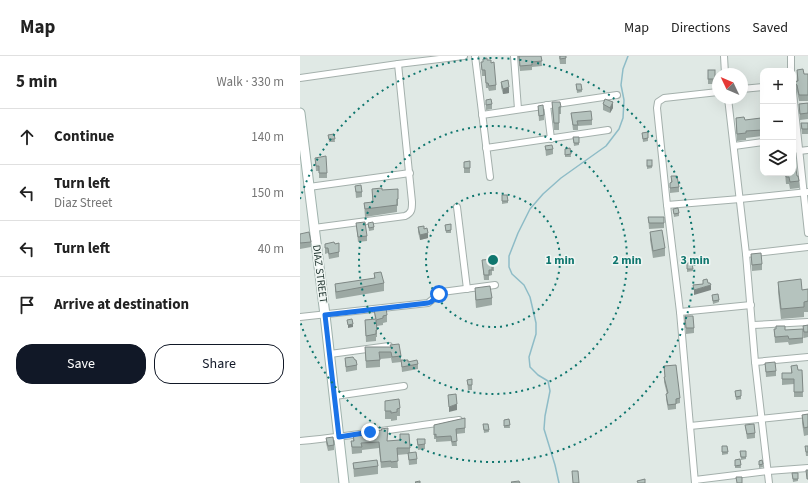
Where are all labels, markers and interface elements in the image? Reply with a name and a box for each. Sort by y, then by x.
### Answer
text: Map [20,14,55,41]
text: Map [624,18,649,38]
text: Directions [671,18,730,38]
text: Saved [752,18,788,38]
north arrow [712,68,748,104]
map controls [760,68,796,176]
button: + [760,68,796,104]
text: 5 min [16,70,57,94]
text: Walk · 330 m [216,73,284,91]
button: − [760,104,796,140]
icon: ahead [16,126,38,148]
text: Continue [54,126,114,147]
text: 140 m [251,128,284,146]
button: layers [760,140,796,176]
text: Turn left [54,173,110,194]
icon: left [16,182,38,204]
text: 150 m [251,184,284,202]
text: Diaz Street [54,194,112,212]
icon: left [16,238,38,260]
text: Turn left [54,238,110,259]
text: 40 m [258,240,284,258]
street label: DIAZ STREET [309,244,331,304]
text: 1 min [545,252,575,269]
text: 2 min [612,252,642,269]
text: 3 min [680,252,710,269]
centre of rings [486,253,500,267]
route start [430,285,448,303]
icon: arrive [16,294,38,316]
text: Arrive at destination [54,294,189,315]
button: Save [16,344,146,384]
button: Share [154,344,284,384]
route end [361,423,379,441]

